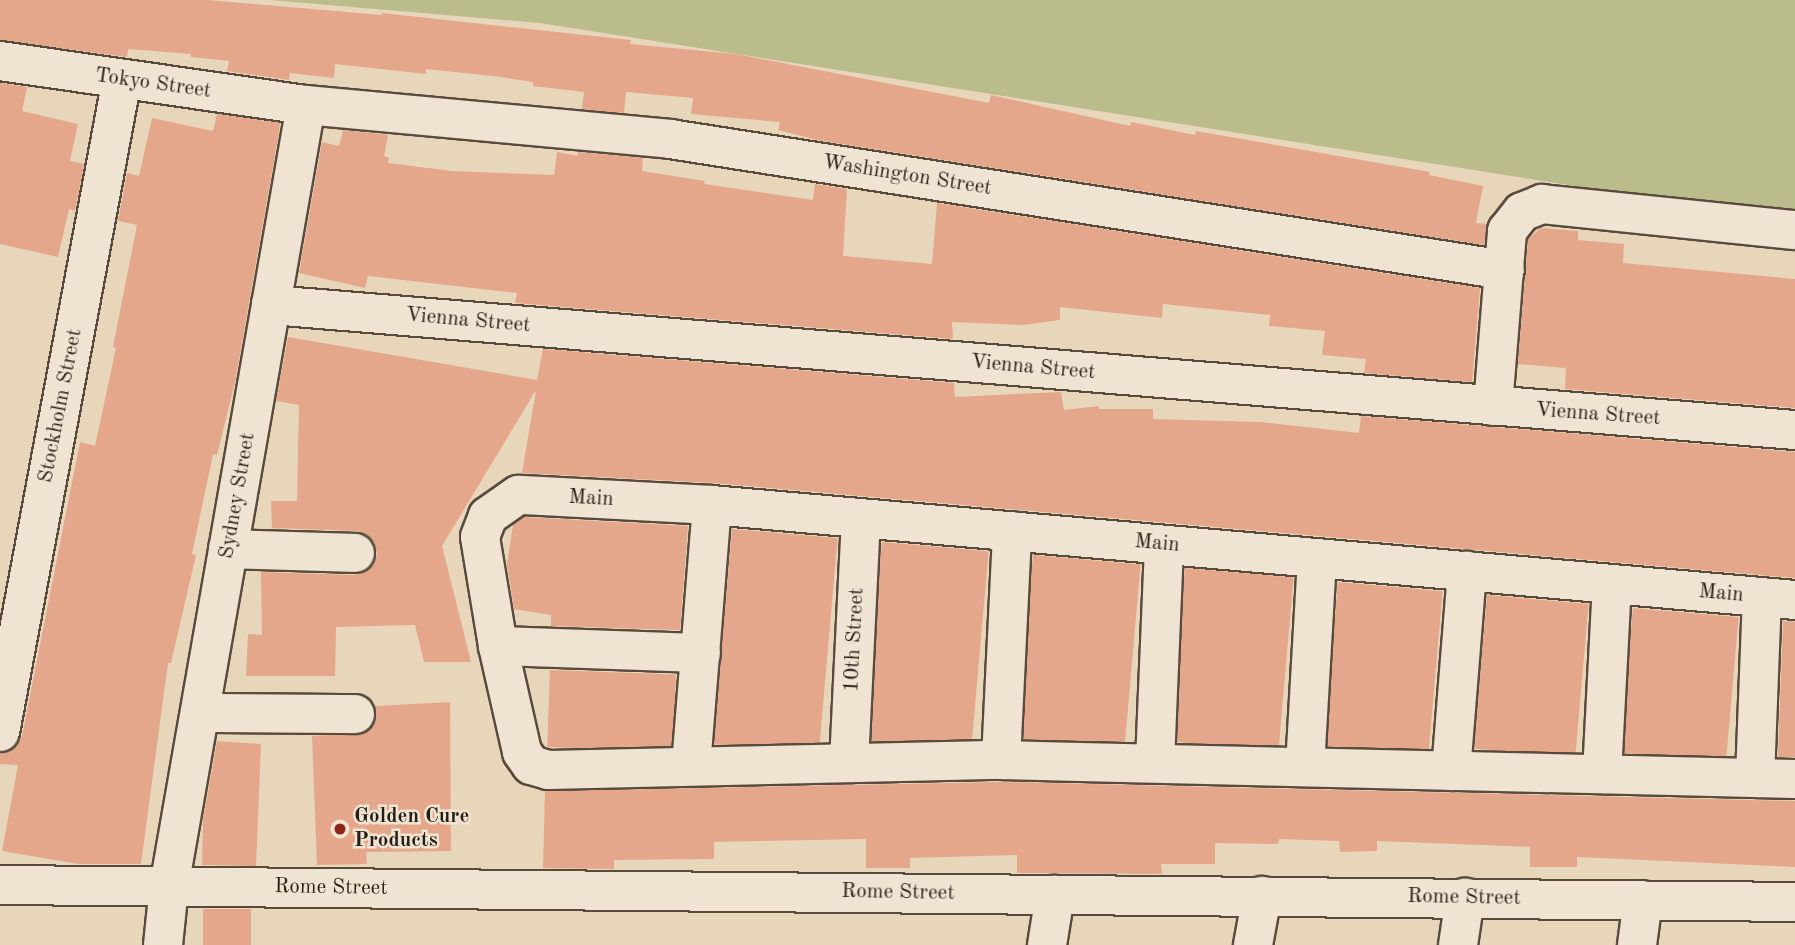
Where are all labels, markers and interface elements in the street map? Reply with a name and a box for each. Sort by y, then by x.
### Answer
street label: Tokyo Street [93,63,213,105]
street label: Washington Street [821,150,993,202]
street label: Vienna Street [405,303,531,339]
street label: Stockholm Street [34,327,88,485]
street label: Vienna Street [970,350,1096,386]
street label: Vienna Street [1535,398,1661,432]
street label: Sydney Street [214,431,262,561]
street label: Main [568,485,614,513]
street label: Main [1133,529,1181,559]
street label: Main [1697,579,1745,609]
street label: 10th Street [840,587,870,693]
place label: Golden Cure Products [354,804,469,854]
marker: Golden Cure Products [332,821,348,837]
street label: Rome Street [274,874,388,902]
street label: Rome Street [841,879,955,907]
street label: Rome Street [1407,884,1521,912]

